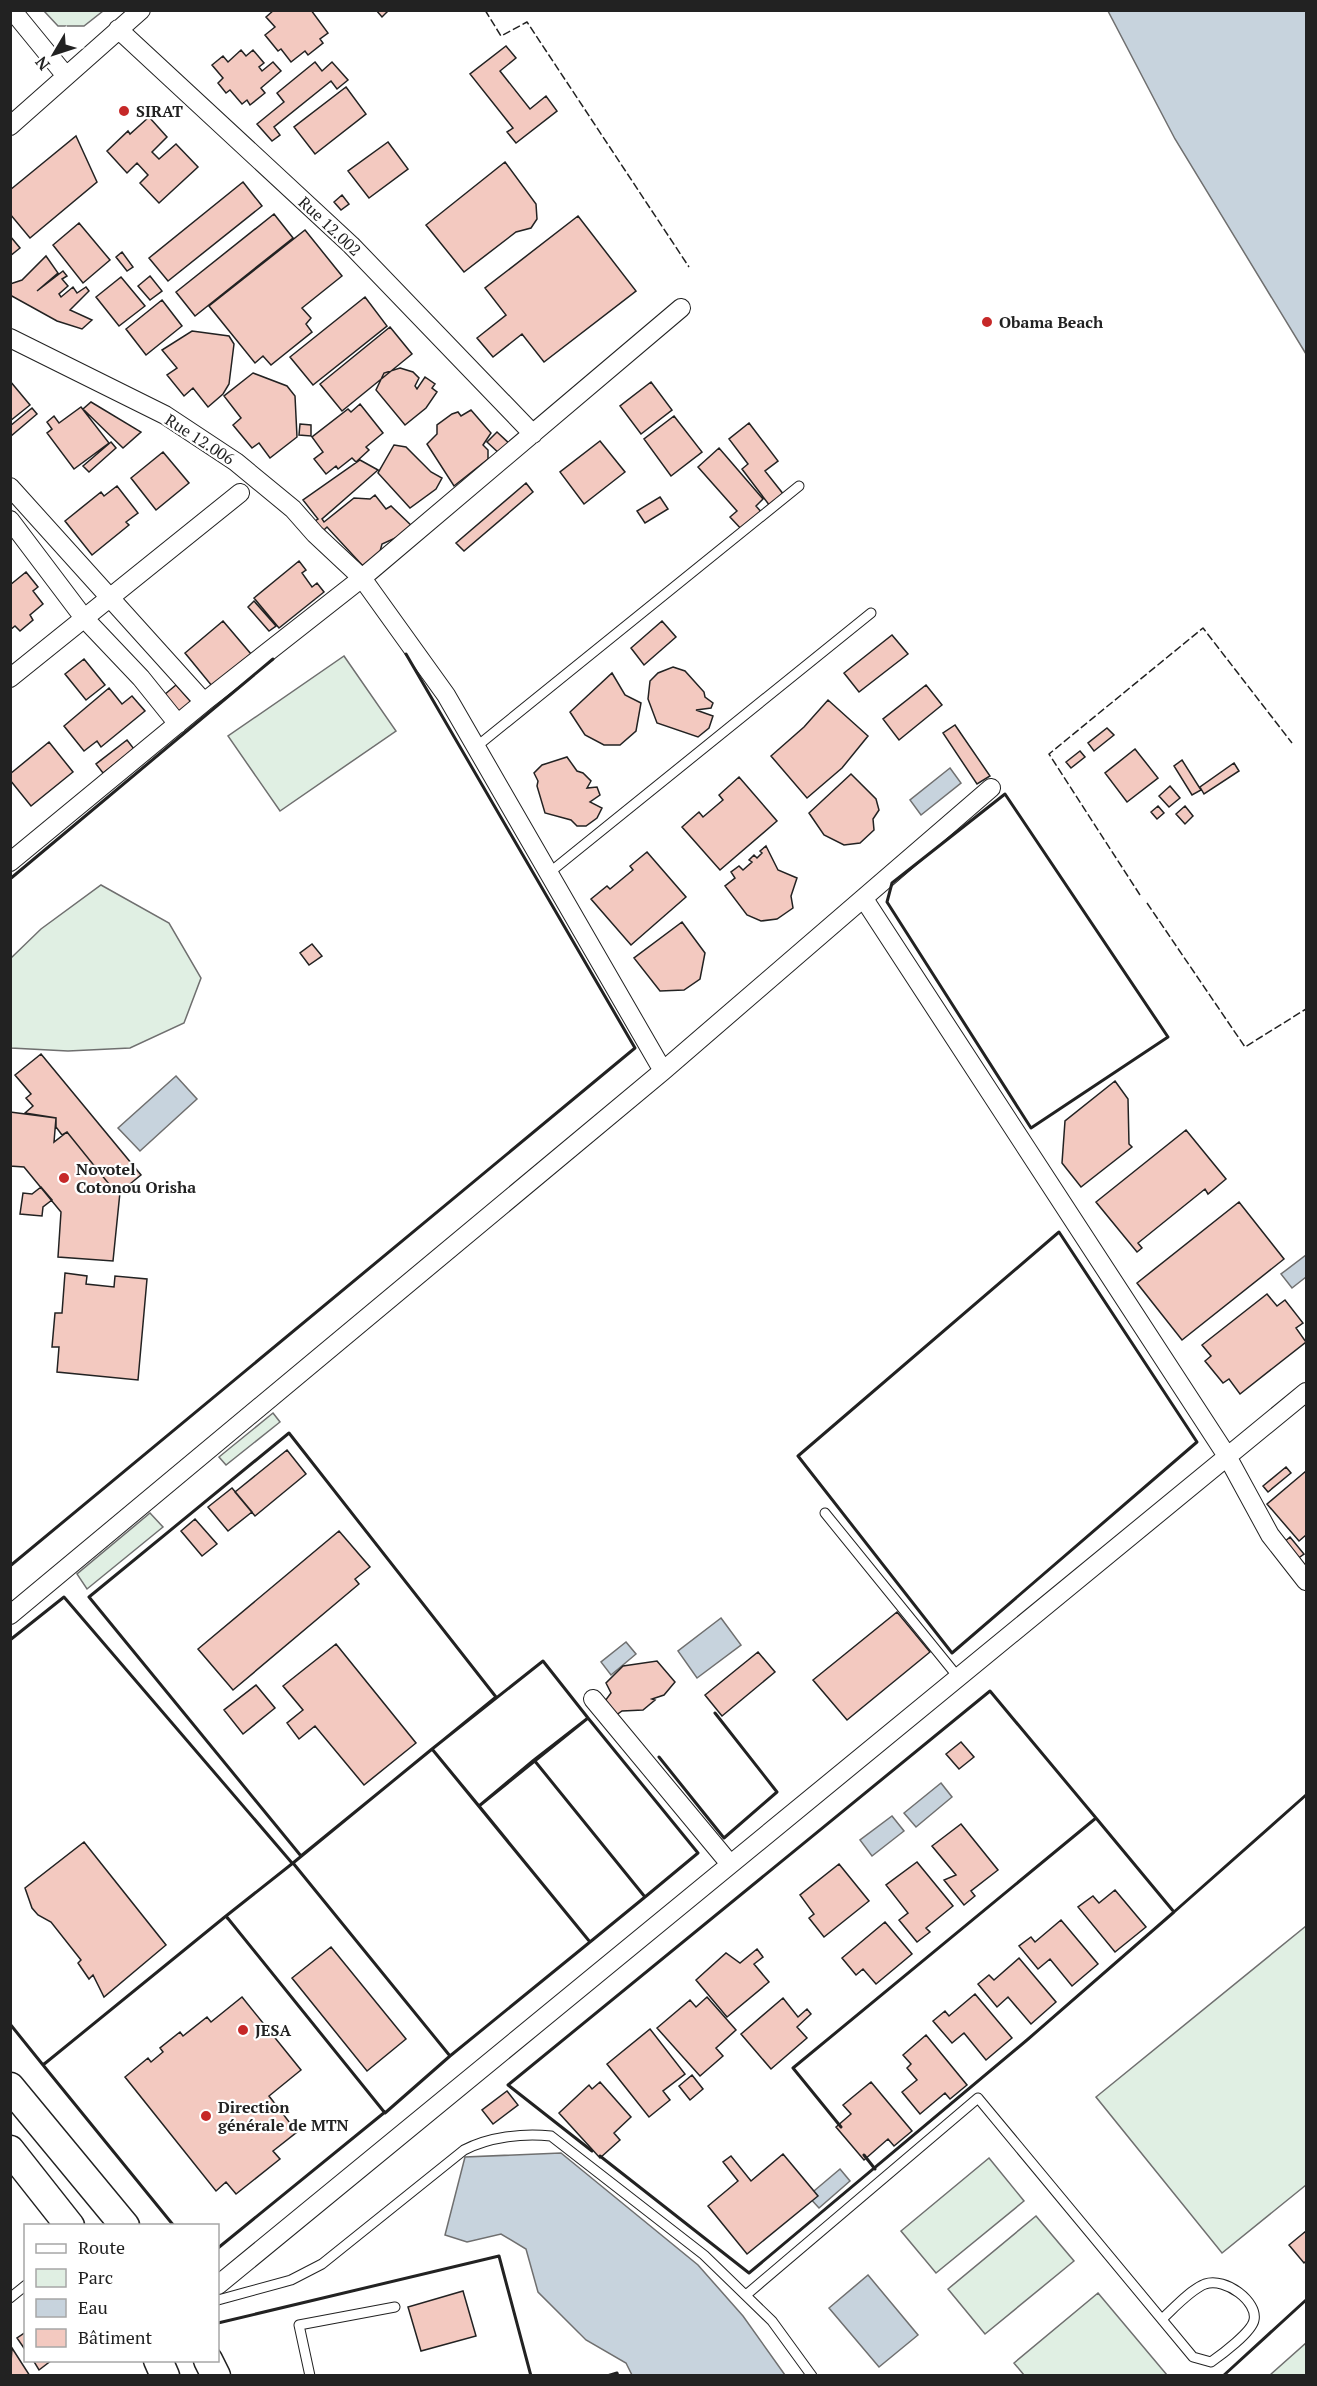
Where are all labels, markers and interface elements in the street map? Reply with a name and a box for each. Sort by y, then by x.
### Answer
north arrow [24,24,84,84]
text: N [30,52,55,75]
place label: SIRAT [136,100,183,122]
marker: SIRAT [117,104,131,118]
street label: Rue 12.002 [294,191,366,261]
place label: Obama Beach [999,311,1104,333]
marker: Obama Beach [980,315,994,329]
street label: Rue 12.006 [161,408,239,470]
place label: Novotel Cotonou Orisha [76,1158,196,1198]
marker: Novotel Cotonou Orisha [57,1171,71,1185]
place label: JESA [255,2019,291,2041]
marker: JESA [236,2023,250,2037]
place label: Direction générale de MTN [218,2096,349,2136]
marker: Direction générale de MTN [199,2109,213,2123]
legend [24,2224,219,2362]
text: Route [78,2235,125,2259]
text: Parc [78,2265,113,2289]
text: Eau [78,2295,108,2319]
text: Bâtiment [78,2325,153,2349]

